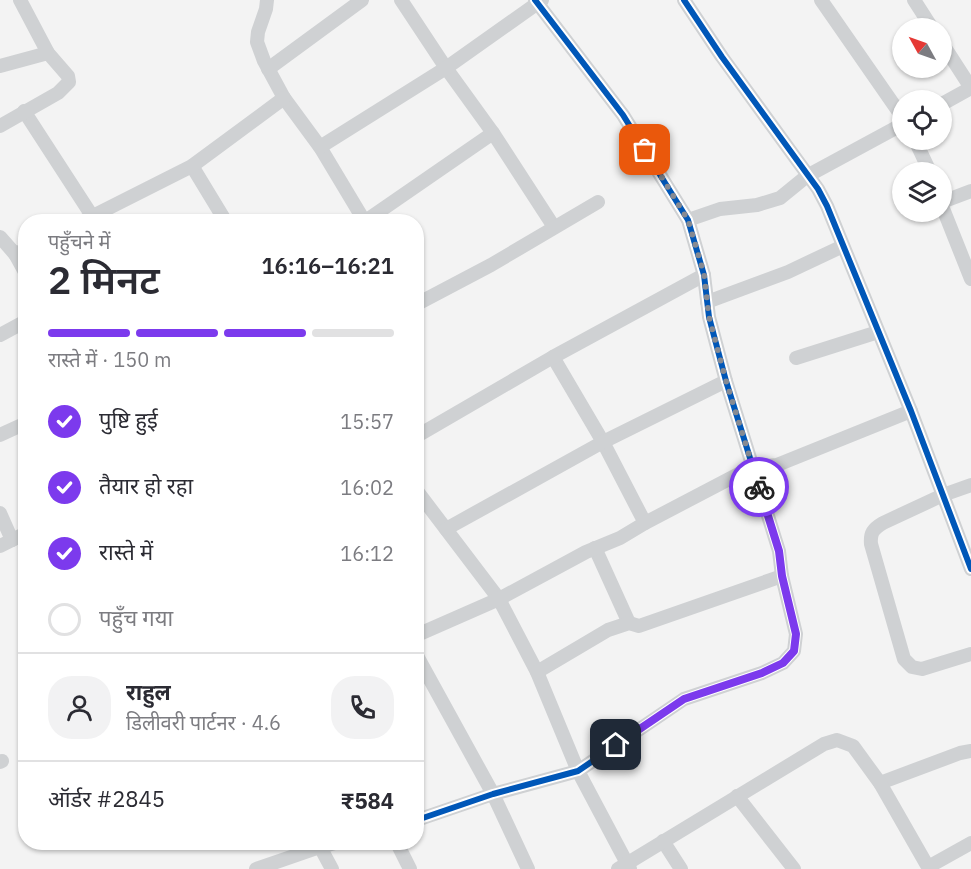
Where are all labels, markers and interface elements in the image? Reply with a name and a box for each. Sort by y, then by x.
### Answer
north arrow [892,18,952,78]
map controls [892,18,952,222]
button: locate [892,90,952,150]
pin [619,124,670,175]
icon: bag [628,133,661,166]
button: layers [892,162,952,222]
text: पहुँचने में [48,228,110,255]
text: 16:16–16:21 [261,251,394,280]
text: 2 मिनट [48,254,160,305]
text: रास्ते में · 150 m [48,346,171,373]
icon: check [48,405,81,438]
text: पुष्टि हुई [99,405,158,434]
text: 15:57 [340,408,394,435]
courier [729,457,789,517]
icon: check [48,471,81,504]
text: तैयार हो रहा [99,471,193,500]
icon: bike [743,471,776,504]
text: 16:02 [340,474,394,501]
icon: check [48,537,81,570]
text: रास्ते में [99,537,153,566]
text: 16:12 [340,540,394,567]
text: पहुँच गया [99,603,173,632]
button: person [48,676,111,739]
button: phone [331,676,394,739]
text: राहुल [126,677,171,706]
text: डिलीवरी पार्टनर · 4.6 [126,709,281,736]
pin [590,719,641,770]
icon: home [599,728,632,761]
text: ऑर्डर #2845 [48,784,165,813]
text: ₹584 [341,786,394,815]

